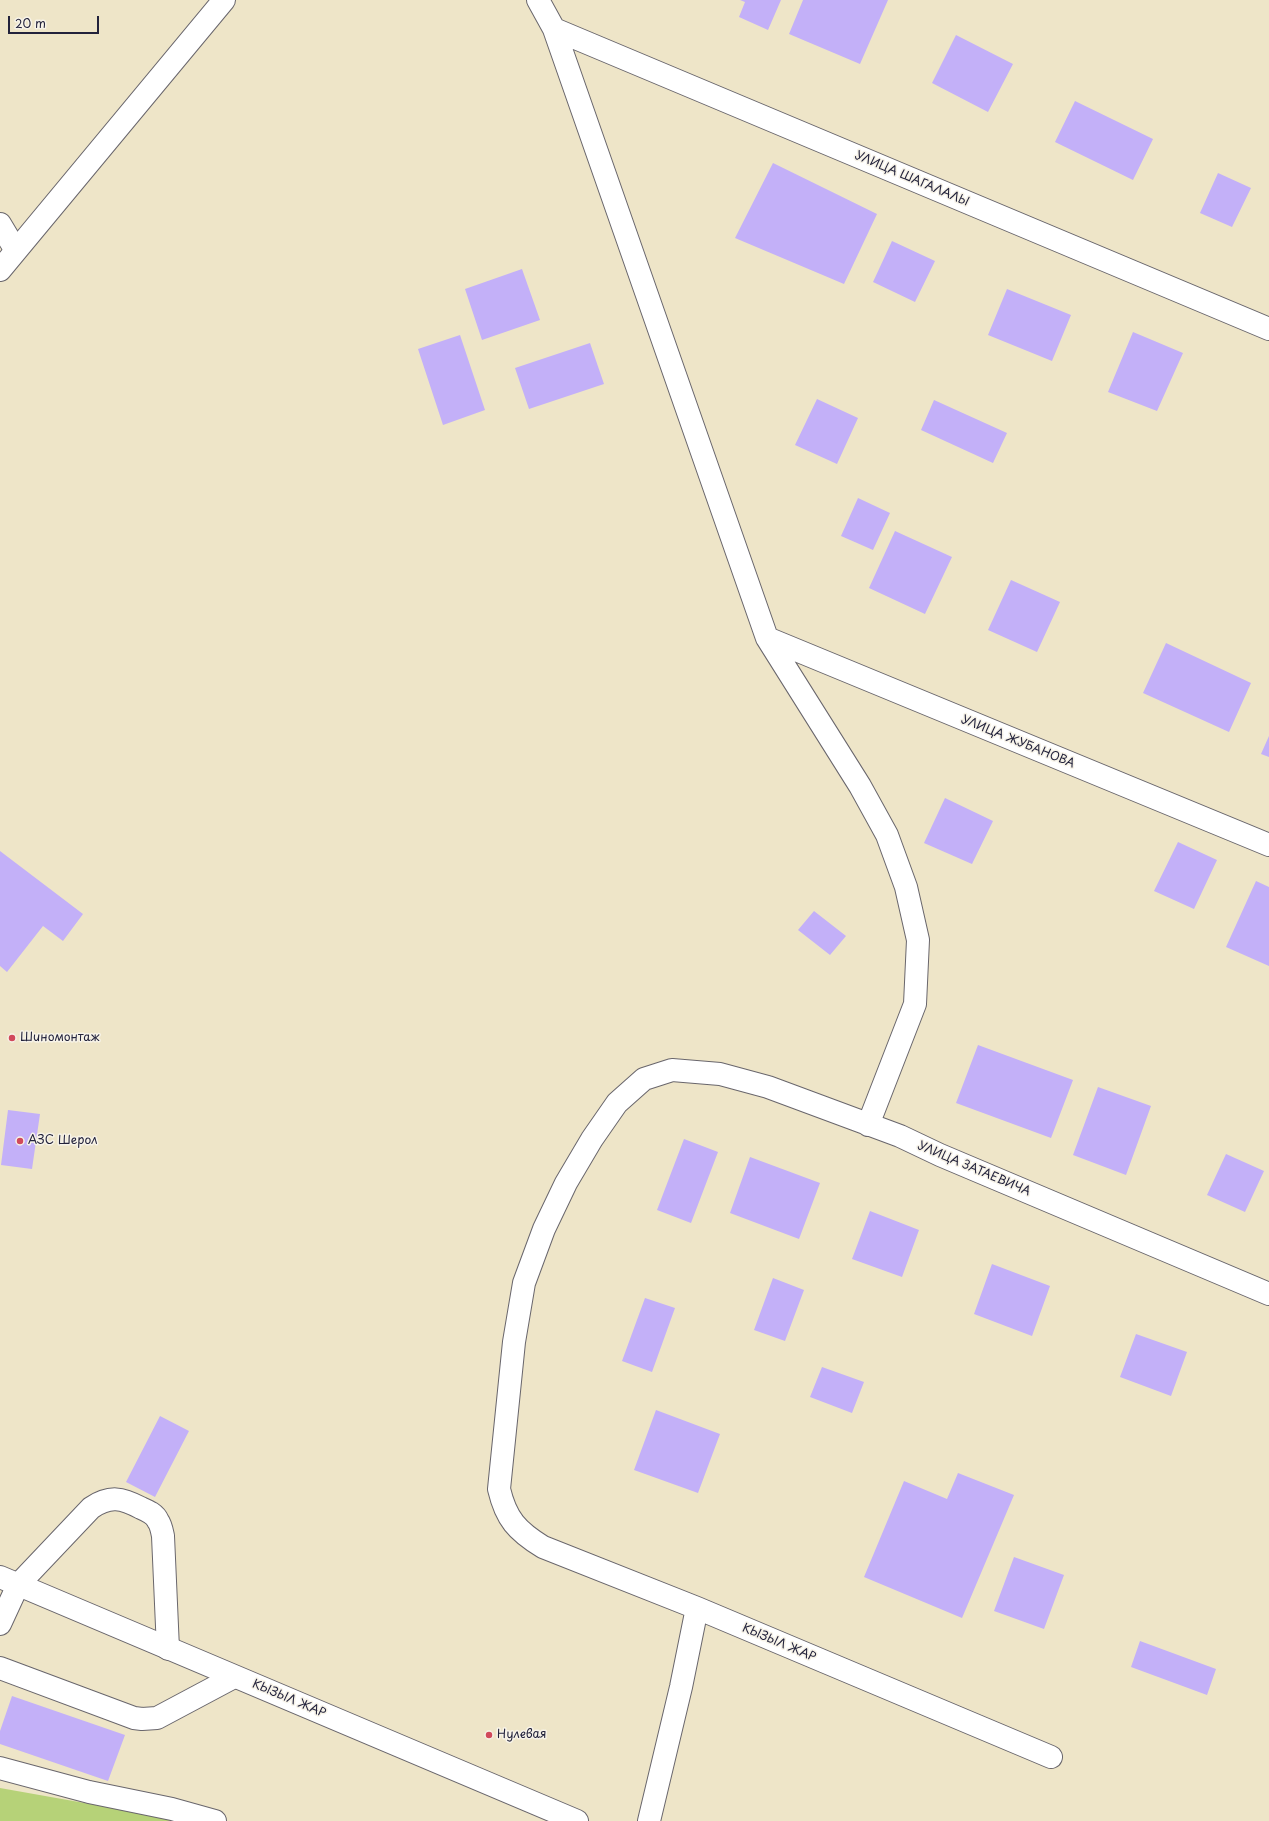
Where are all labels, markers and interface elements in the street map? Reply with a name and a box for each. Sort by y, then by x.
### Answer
scale bar [10,8,101,34]
text: 20 m [15,14,46,32]
street label: УЛИЦА ШАГАЛАЛЫ [853,148,971,210]
street label: УЛИЦА ЖУБАНОВА [959,713,1077,771]
place label: Шиномонтаж [20,1031,99,1045]
marker: Шиномонтаж [7,1033,17,1043]
place label: АЗС Шерол [28,1134,97,1148]
marker: АЗС Шерол [15,1136,25,1146]
street label: УЛИЦА ЗАТАЕВИЧА [915,1139,1033,1199]
street label: КЫЗЫЛ ЖАР [740,1621,818,1665]
street label: КЫЗЫЛ ЖАР [250,1677,328,1721]
place label: Нулевая [497,1728,547,1742]
marker: Нулевая [484,1730,494,1740]

